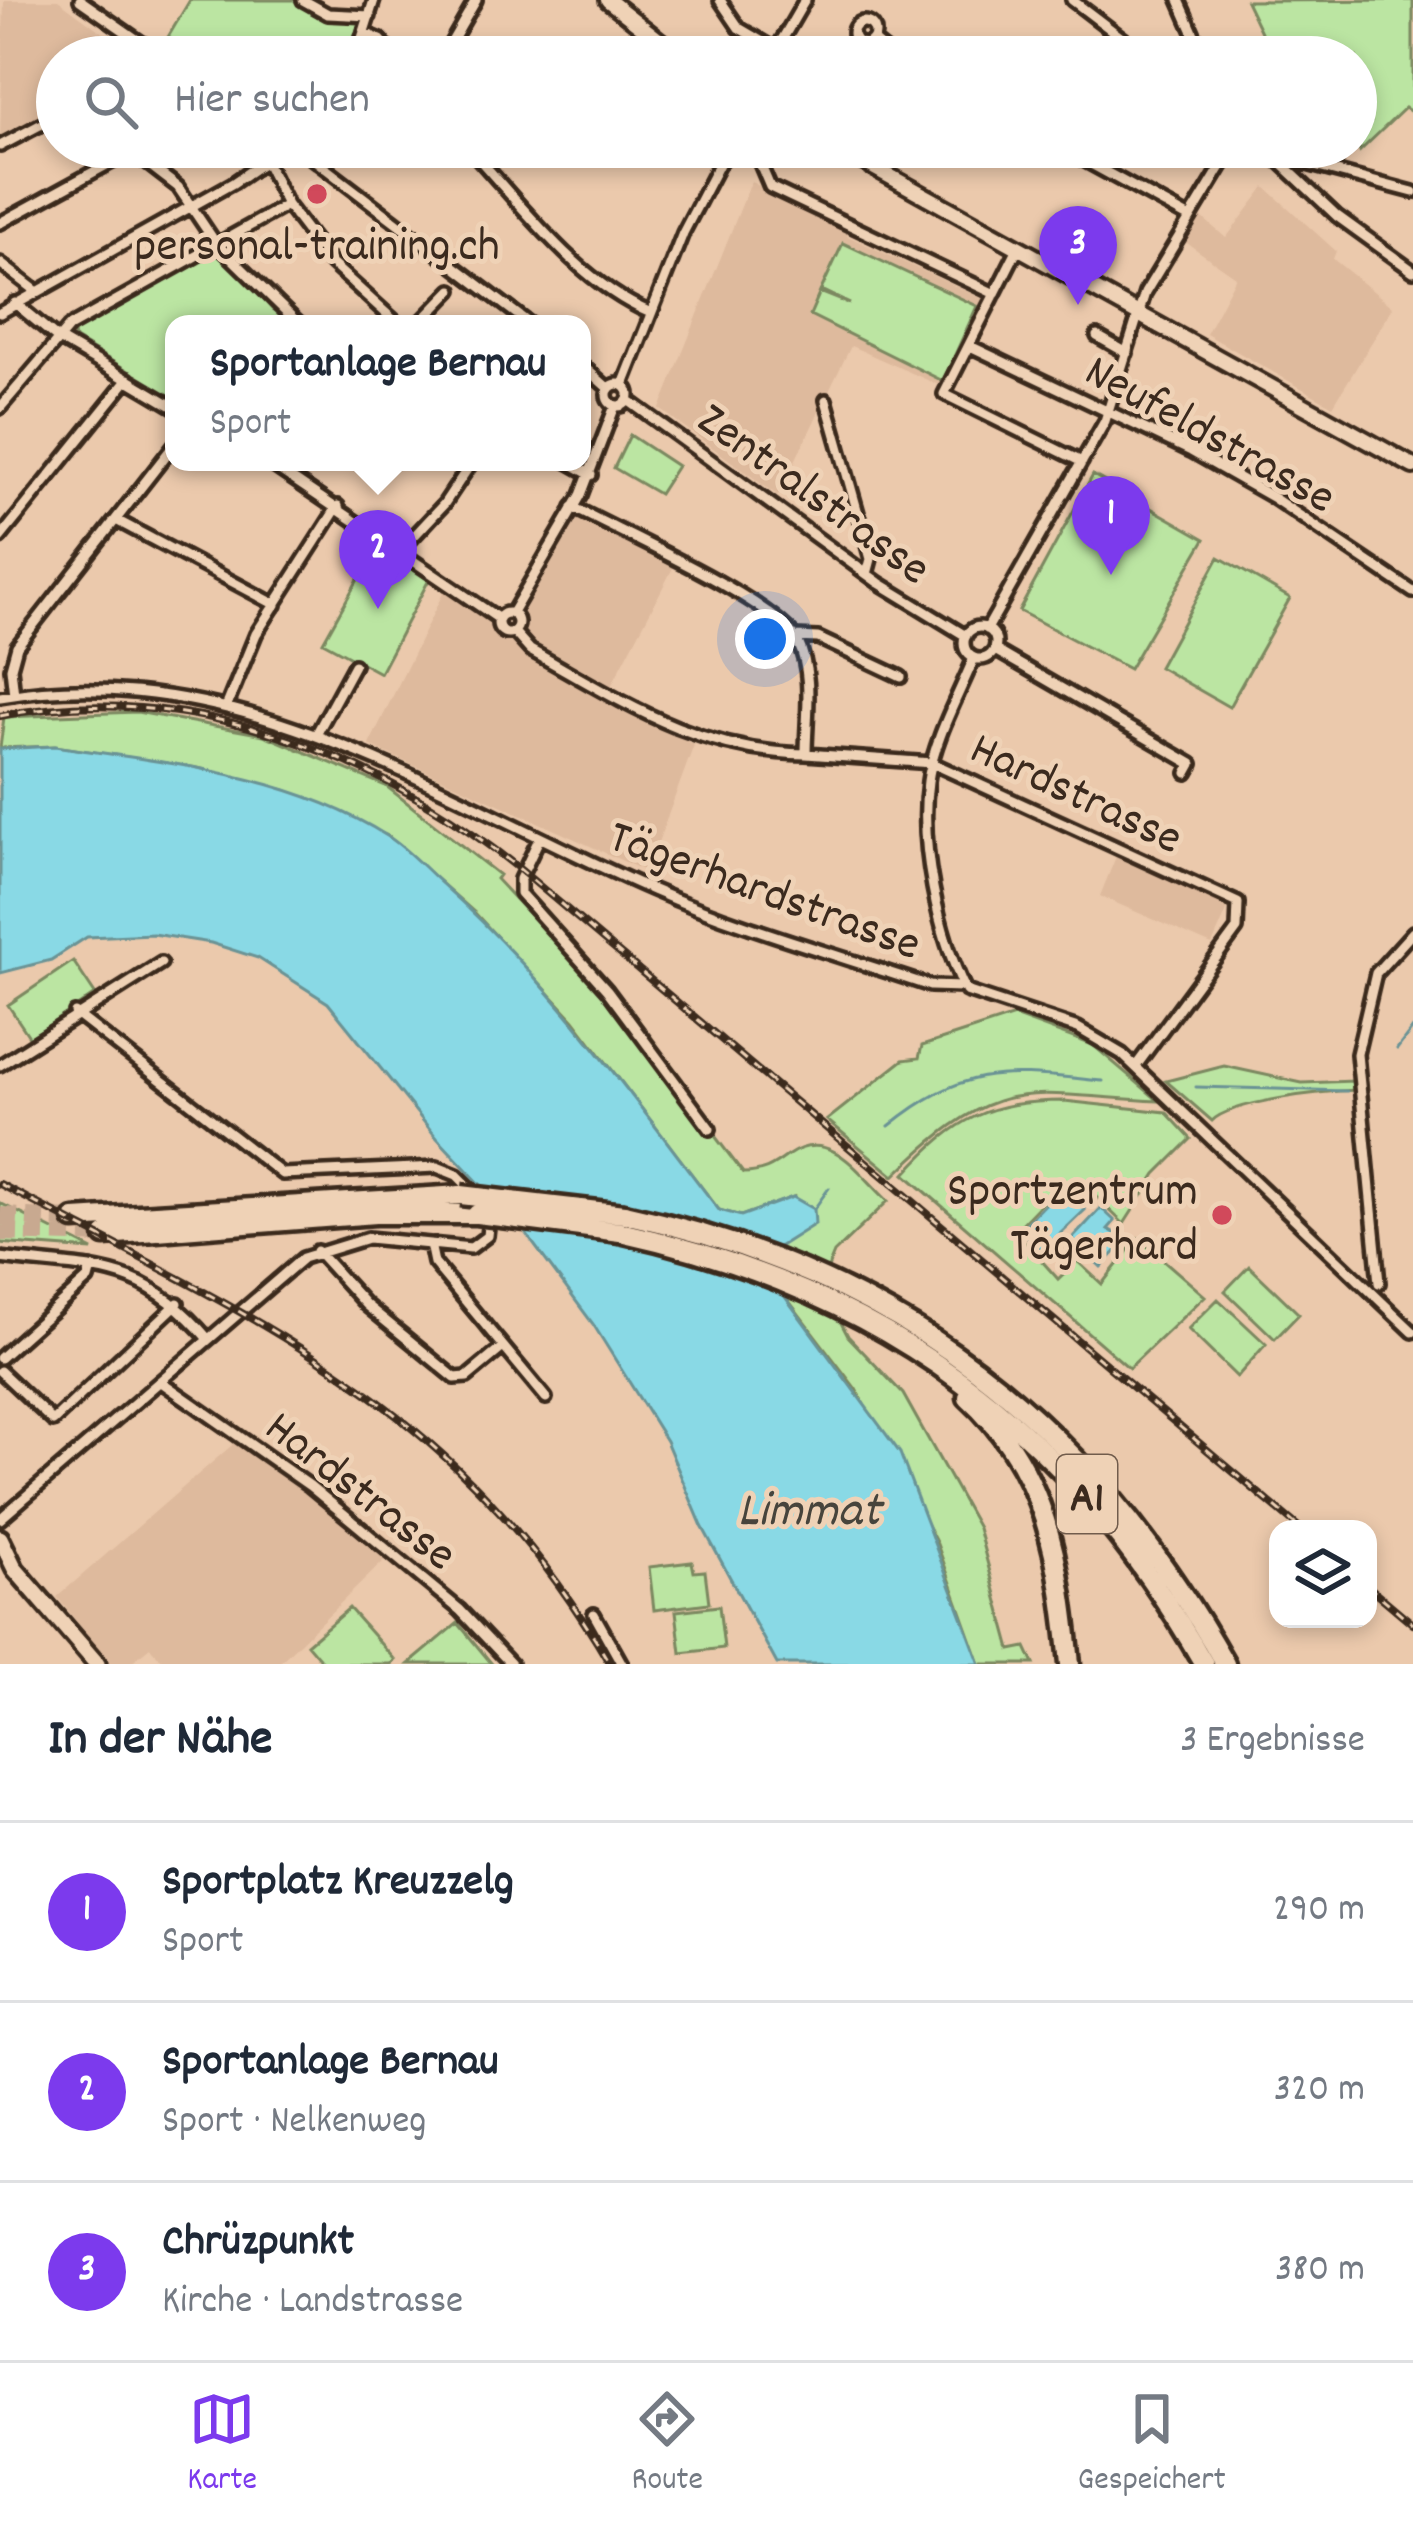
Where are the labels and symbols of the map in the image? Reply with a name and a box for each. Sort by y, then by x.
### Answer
marker: personal-training.ch [304,181,330,207]
pin: 3 [1039,206,1117,305]
place label: personal-training.ch [134,215,500,284]
street label: Neufeldstrasse [1070,340,1346,535]
street label: Zentralstrasse [681,389,943,605]
pin: 1 [1072,476,1150,575]
pin: 2 [339,510,417,609]
your location [735,609,795,669]
street label: Hardstrasse [957,718,1192,876]
street label: Tägerhardstrasse [598,806,929,983]
place label: Sportzentrum Tägerhard [947,1160,1198,1284]
marker: Sportzentrum Tägerhard [1209,1202,1235,1228]
street label: Hardstrasse [248,1397,469,1591]
road number: A1 [1057,1455,1117,1533]
water label: Limmat [737,1478,885,1550]

